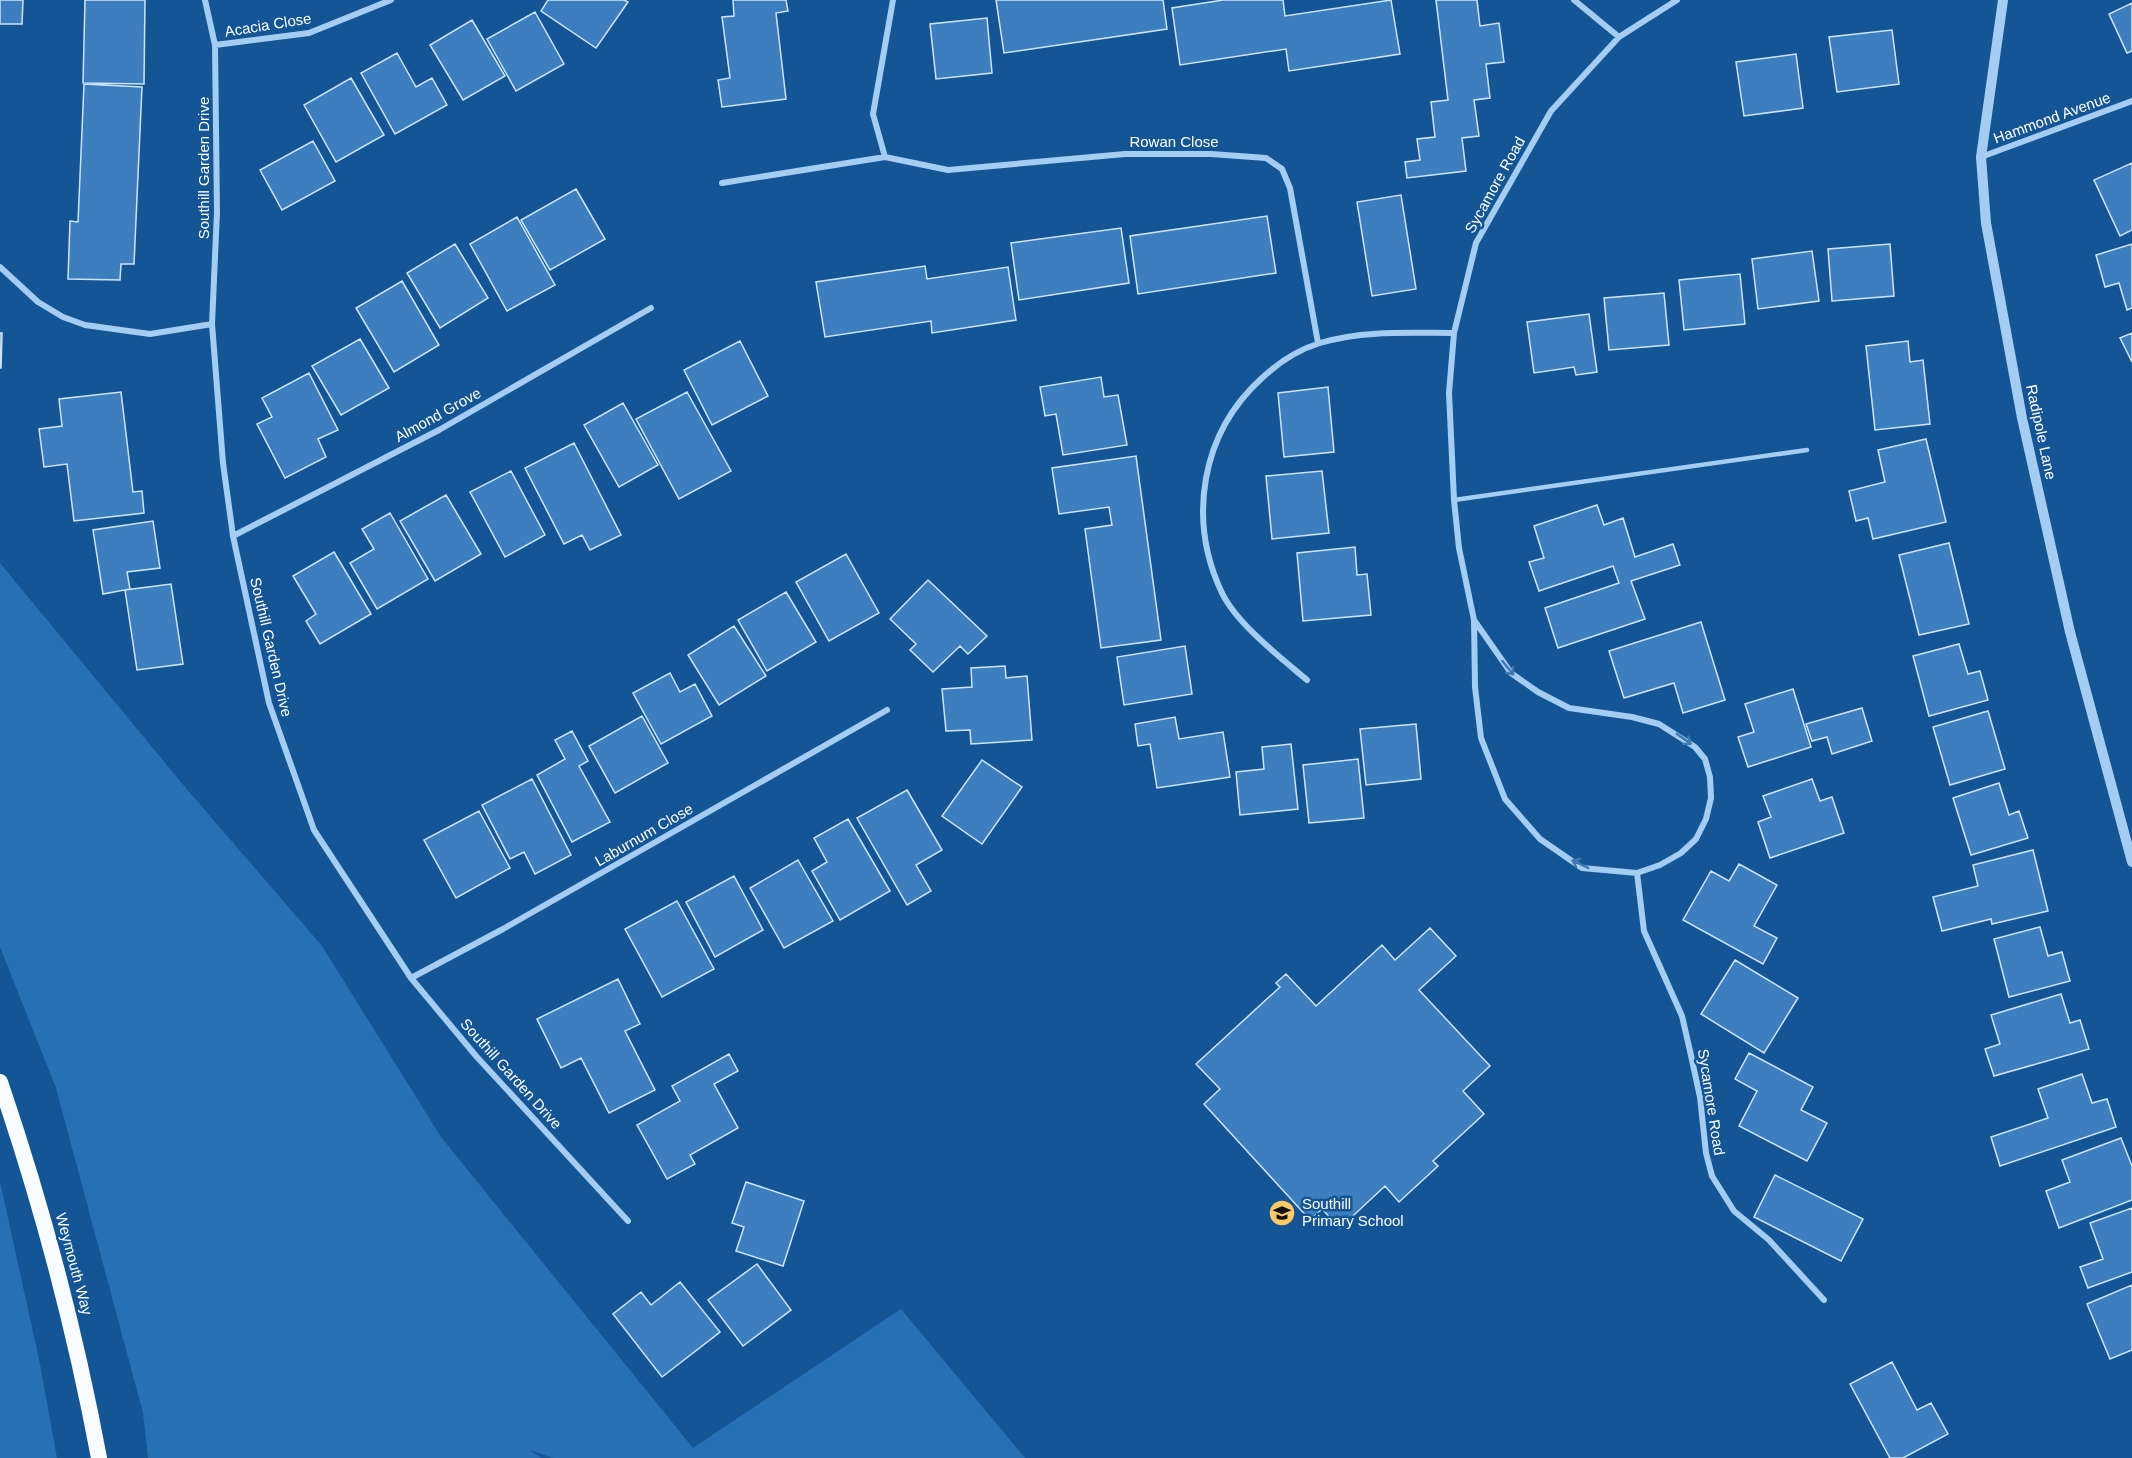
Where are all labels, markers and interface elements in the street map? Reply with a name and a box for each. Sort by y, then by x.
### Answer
street label: Acacia Close [223,9,312,40]
street label: Hammond Avenue [1991,88,2113,147]
street label: Southill Garden Drive [195,97,212,239]
street label: Rowan Close [1129,133,1219,150]
street label: Sycamore Road [1461,134,1528,236]
street label: Radipole Lane [2023,383,2060,481]
street label: Almond Grove [392,384,484,445]
street label: Southill Garden Drive [247,576,296,718]
one-way arrow [1501,660,1514,676]
one-way arrow [1676,733,1692,745]
street label: Laburnum Close [592,800,696,869]
one-way arrow [1571,858,1589,870]
street label: Southill Garden Drive [457,1015,565,1132]
street label: Sycamore Road [1695,1047,1728,1156]
place label: Southill Primary School [1302,1195,1404,1229]
school or university icon: Southill Primary School [1267,1198,1297,1228]
street label: Weymouth Way [53,1211,96,1317]

